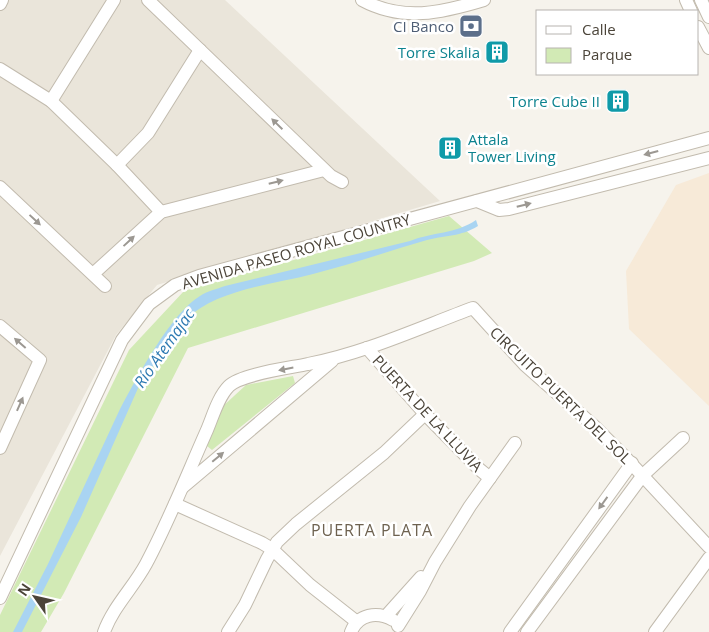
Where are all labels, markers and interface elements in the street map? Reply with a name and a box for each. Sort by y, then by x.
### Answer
legend [536,10,699,75]
bank icon: CI Banco [458,13,484,39]
place label: CI Banco [393,16,454,36]
text: Calle [582,19,616,39]
building icon: Torre Skalia [484,39,510,65]
place label: Torre Skalia [398,42,480,62]
text: Parque [582,44,632,64]
building icon: Torre Cube II [605,88,631,114]
place label: Torre Cube II [510,91,600,111]
one-way arrow [271,118,283,130]
place label: Attala Tower Living [468,129,556,166]
building icon: Attala Tower Living [437,135,463,161]
one-way arrow [643,149,659,157]
one-way arrow [269,178,284,186]
one-way arrow [516,201,531,209]
street label: AVENIDA PASEO ROYAL COUNTRY [179,209,413,293]
one-way arrow [29,214,41,226]
one-way arrow [122,235,134,247]
water label: Río Atemajac [129,303,200,392]
street label: CIRCUITO PUERTA DEL SOL [486,322,636,468]
one-way arrow [14,338,26,349]
street label: PUERTA DE LA LLUVIA [369,350,488,476]
one-way arrow [277,365,293,373]
one-way arrow [17,397,25,411]
one-way arrow [212,451,225,462]
one-way arrow [598,496,608,510]
district label: PUERTA PLATA [311,519,433,541]
north arrow [10,572,60,622]
text: N [13,579,35,599]

